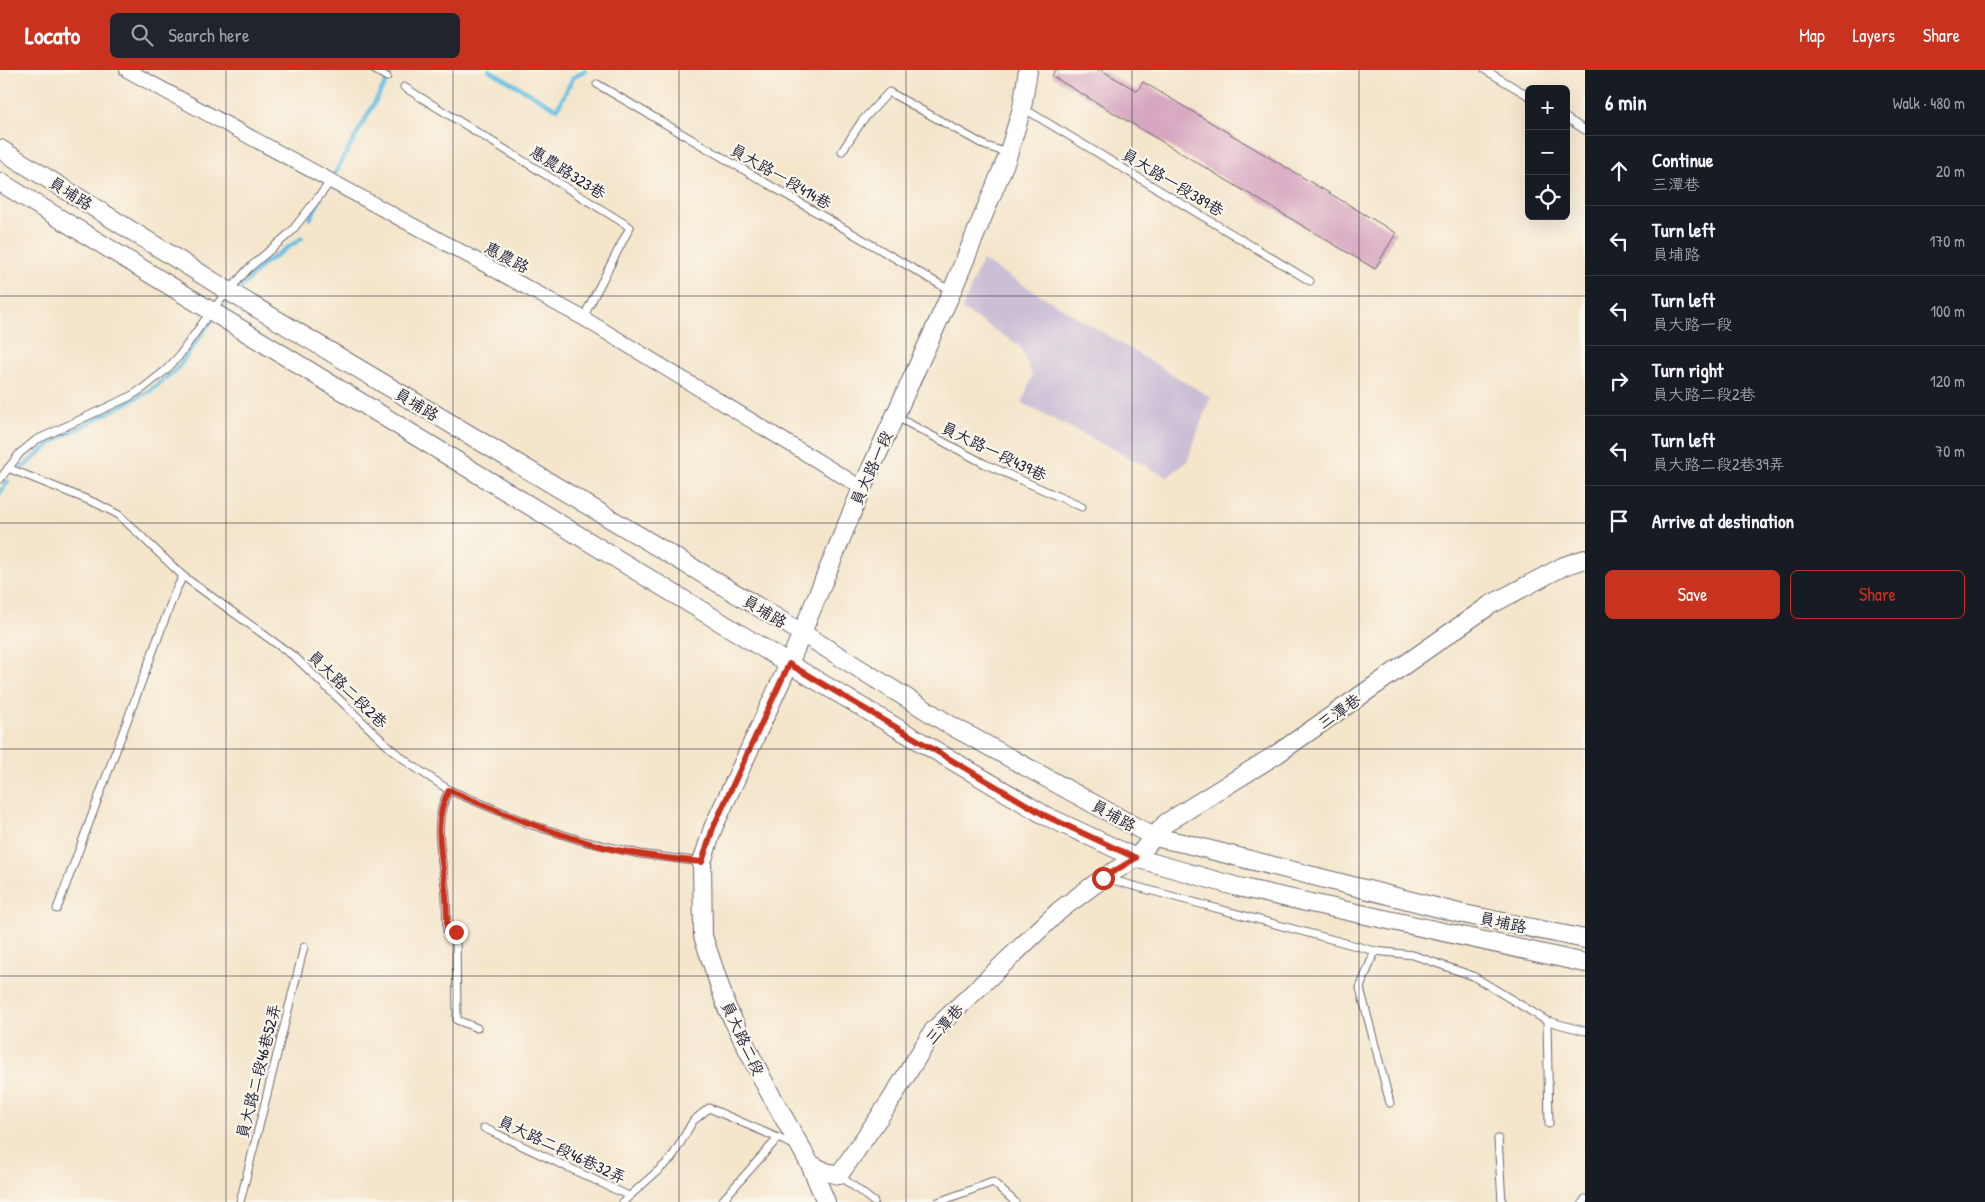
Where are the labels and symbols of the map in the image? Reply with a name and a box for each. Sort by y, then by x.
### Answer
street label: 員大路一段414巷 [726,138,836,214]
street label: 惠農路323巷 [526,140,610,204]
street label: 員大路一段389巷 [1118,143,1228,221]
street label: 員埔路 [45,171,97,215]
street label: 惠農路 [481,236,533,278]
street label: 員埔路 [391,382,443,426]
street label: 員大路一段439巷 [937,416,1051,486]
street label: 員大路一段 [845,427,897,509]
street label: 員埔路 [739,589,791,633]
street label: 員大路二段2巷 [303,645,393,733]
street label: 三潭巷 [1313,688,1365,734]
street label: 員埔路 [1088,794,1140,836]
route start [1092,867,1115,890]
street label: 員埔路 [1477,906,1529,938]
route end [445,921,468,944]
street label: 員大路二段 [716,997,770,1079]
street label: 三潭巷 [920,999,968,1049]
street label: 員大路二段46巷52弄 [231,1001,285,1141]
street label: 員大路二段46巷32弄 [494,1110,630,1188]

